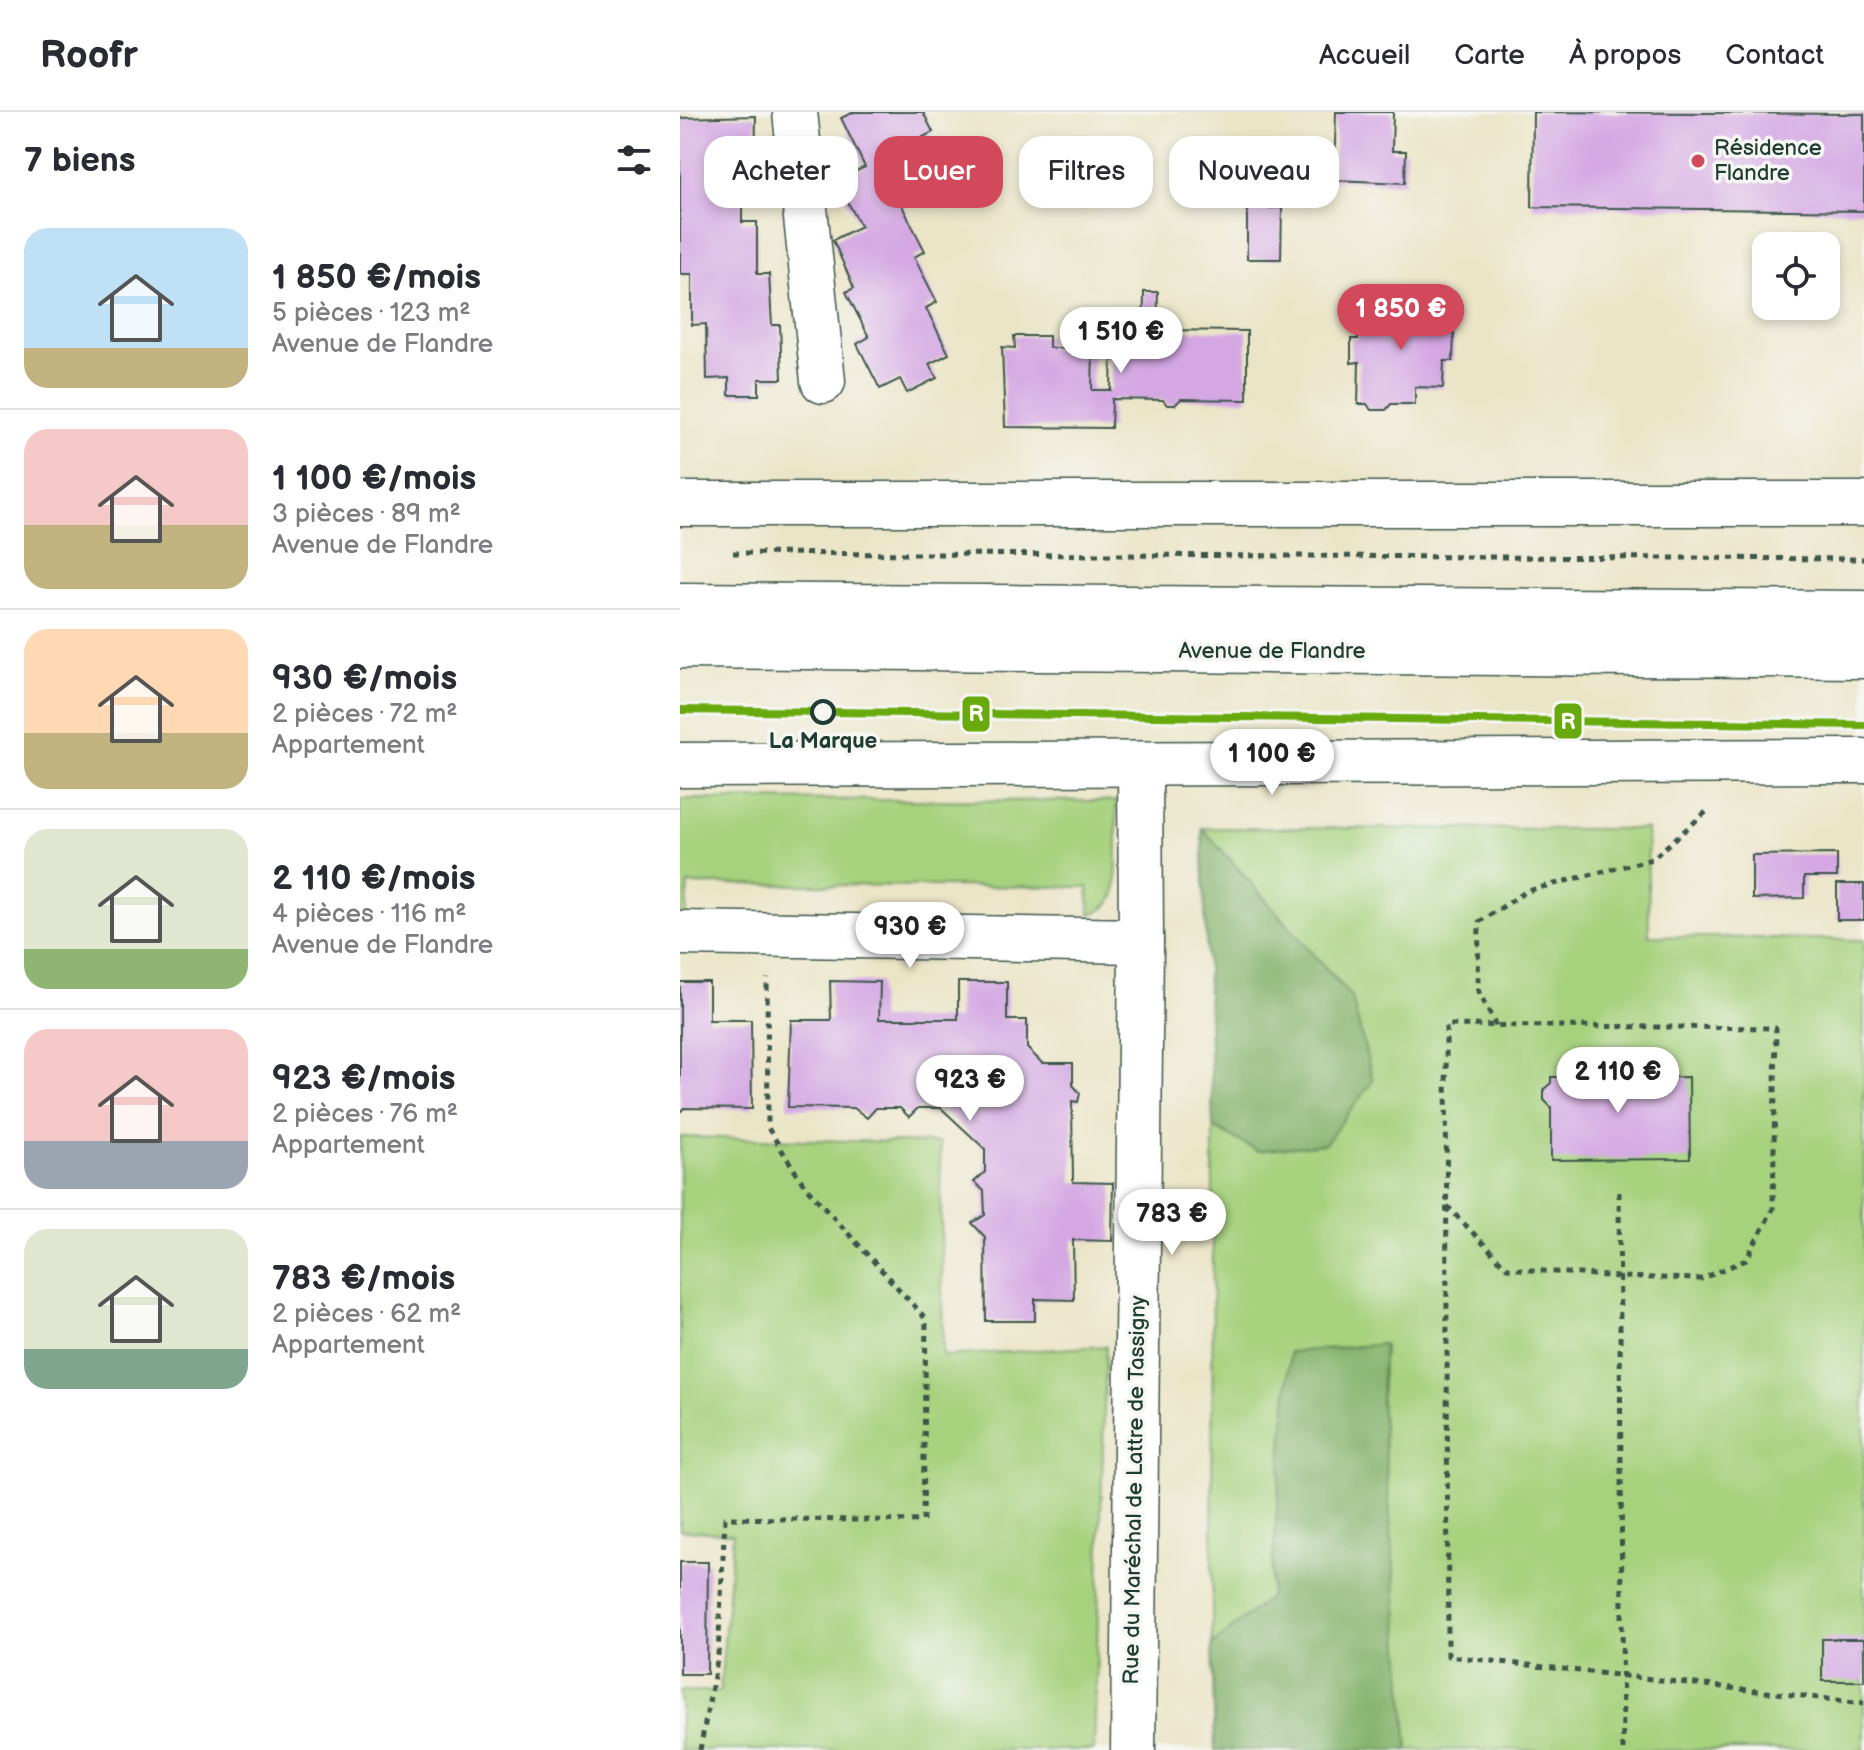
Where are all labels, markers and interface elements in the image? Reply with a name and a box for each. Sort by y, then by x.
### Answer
text: Roofr [40,33,138,78]
text: Accueil [1319,39,1410,72]
text: Carte [1454,39,1525,72]
text: À propos [1569,39,1681,72]
text: Contact [1725,39,1824,72]
place label: Résidence Flandre [1714,135,1822,187]
chip: Acheter [704,136,858,208]
chip: Louer [874,136,1003,208]
chip: Filtres [1019,136,1153,208]
chip: Nouveau [1169,136,1339,208]
icon: filters [612,138,656,182]
text: 7 biens [24,140,136,181]
marker: Résidence Flandre [1689,152,1707,170]
map controls [1752,232,1840,320]
button: locate [1752,232,1840,320]
text: 1 850 €/mois [272,257,481,298]
icon: home [88,260,184,356]
pin: 1 850 € [1327,284,1475,352]
text: 1 850 € [1355,294,1447,325]
text: 5 pièces · 123 m² [272,298,470,329]
pin: 1 510 € [1047,307,1195,375]
text: 1 510 € [1078,317,1164,348]
text: Avenue de Flandre [272,329,493,360]
text: 1 100 €/mois [272,458,476,499]
icon: home [88,461,184,557]
text: 3 pièces · 89 m² [272,499,461,530]
text: Avenue de Flandre [272,530,493,561]
street label: Avenue de Flandre [1178,638,1366,665]
text: 930 €/mois [272,658,457,699]
icon: home [88,661,184,757]
line badge: R [961,695,991,733]
text: 2 pièces · 72 m² [272,699,457,730]
marker: La Marque [811,700,835,724]
text: R [968,701,984,728]
line badge: R [1553,702,1583,740]
text: R [1560,709,1576,736]
place label: La Marque [769,728,877,755]
pin: 1 100 € [1198,729,1346,797]
text: Appartement [272,730,425,761]
text: 1 100 € [1228,739,1316,770]
text: 2 110 €/mois [272,858,476,899]
icon: home [88,861,184,957]
text: 4 pièces · 116 m² [272,899,467,930]
pin: 930 € [854,902,966,970]
text: 930 € [873,912,947,943]
text: Avenue de Flandre [272,930,493,961]
pin: 2 110 € [1544,1047,1692,1115]
pin: 923 € [914,1055,1026,1123]
text: 2 110 € [1574,1057,1662,1088]
text: 923 €/mois [272,1058,455,1099]
icon: home [88,1061,184,1157]
text: 923 € [934,1065,1006,1096]
text: 2 pièces · 76 m² [272,1099,458,1130]
text: Appartement [272,1130,425,1161]
pin: 783 € [1116,1189,1228,1257]
text: 783 € [1136,1199,1208,1230]
text: 783 €/mois [272,1258,455,1299]
icon: home [88,1261,184,1357]
street label: Rue du Maréchal de Lattre de Tassigny [1118,1295,1152,1685]
text: 2 pièces · 62 m² [272,1299,461,1330]
text: Appartement [272,1330,425,1361]

